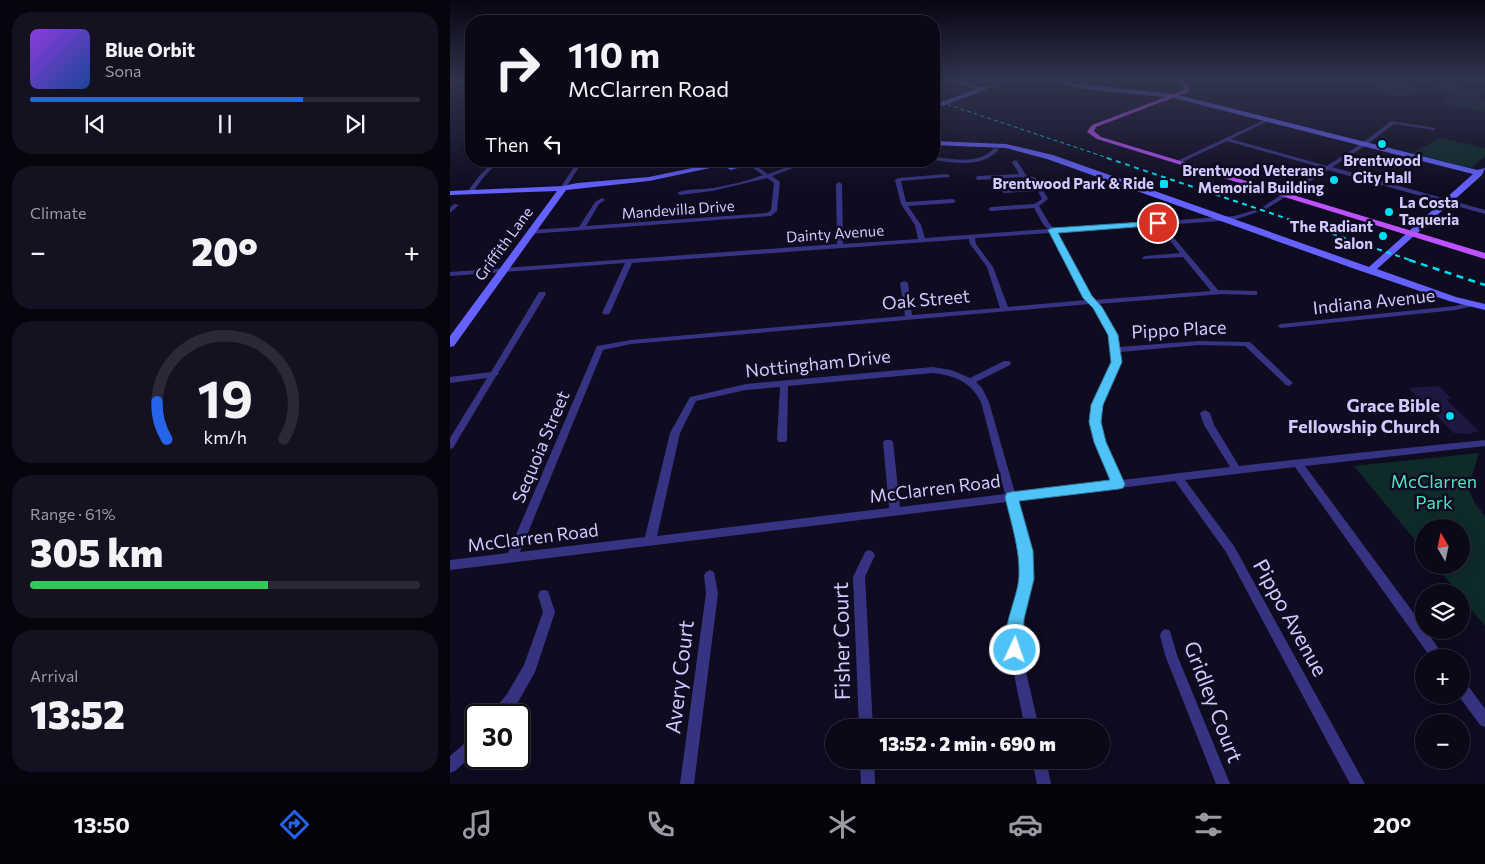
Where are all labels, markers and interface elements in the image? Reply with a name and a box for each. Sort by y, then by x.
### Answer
text: 110 m [568,32,660,75]
icon: right [485,35,550,100]
text: Blue Orbit [105,38,195,61]
text: Sona [105,61,141,80]
text: McClarren Road [568,75,729,102]
icon: previous [81,110,109,138]
icon: pause [211,110,239,138]
icon: next [341,110,369,138]
icon: left [539,130,567,158]
text: Then [485,133,529,156]
marker: Brentwood City Hall [1376,138,1388,150]
place label: Brentwood City Hall [1343,151,1421,186]
place label: Brentwood Veterans Memorial Building [1182,161,1324,196]
place label: Brentwood Park & Ride [993,174,1154,192]
marker: Brentwood Veterans Memorial Building [1328,174,1340,186]
marker: Brentwood Park & Ride [1158,178,1170,190]
place label: La Costa Taqueria [1399,193,1459,228]
street label: Mandevilla Drive [621,196,735,222]
pin [1137,202,1179,244]
text: Climate [30,203,86,222]
street label: Griffith Lane [470,203,536,284]
marker: La Costa Taqueria [1383,206,1395,218]
icon: arrive [1144,209,1172,237]
place label: The Radiant Salon [1290,217,1373,252]
street label: Dainty Avenue [785,221,885,245]
text: 20° [191,227,258,274]
marker: The Radiant Salon [1377,230,1389,242]
text: − [30,234,46,268]
text: + [404,234,420,268]
street label: Oak Street [881,284,971,314]
street label: Indiana Avenue [1312,284,1436,318]
street label: Pippo Place [1131,316,1227,342]
street label: Nottingham Drive [744,344,892,382]
text: 19 [197,365,253,429]
street label: Sequoia Street [507,387,574,506]
place label: Grace Bible Fellowship Church [1288,394,1440,437]
marker: Grace Bible Fellowship Church [1444,410,1456,422]
text: km/h [203,426,247,448]
street label: McClarren Road [868,469,1002,507]
park label: McClarren Park [1391,470,1477,513]
text: Range · 61% [30,504,116,523]
street label: McClarren Road [466,518,600,556]
north arrow [1415,519,1470,574]
map controls [1415,519,1470,769]
text: 305 km [30,528,163,575]
street label: Pippo Avenue [1249,554,1334,680]
street label: Fisher Court [827,582,854,700]
button: layers [1415,584,1470,639]
street label: Avery Court [659,619,698,735]
position arrow [988,623,1040,675]
street label: Gridley Court [1180,637,1249,766]
button: + [1415,649,1470,704]
text: Arrival [30,666,78,685]
text: 13:52 [30,690,125,737]
speed limit sign: 30 [465,704,530,769]
button: − [1415,714,1470,769]
text: 13:52 · 2 min · 690 m [879,732,1056,755]
icon: directions [277,807,312,842]
icon: music [460,807,495,842]
icon: phone [643,807,678,842]
icon: climate [825,807,860,842]
icon: car [1008,807,1043,842]
icon: filters [1191,807,1226,842]
text: 13:50 [74,811,130,838]
text: 20° [1373,811,1411,838]

